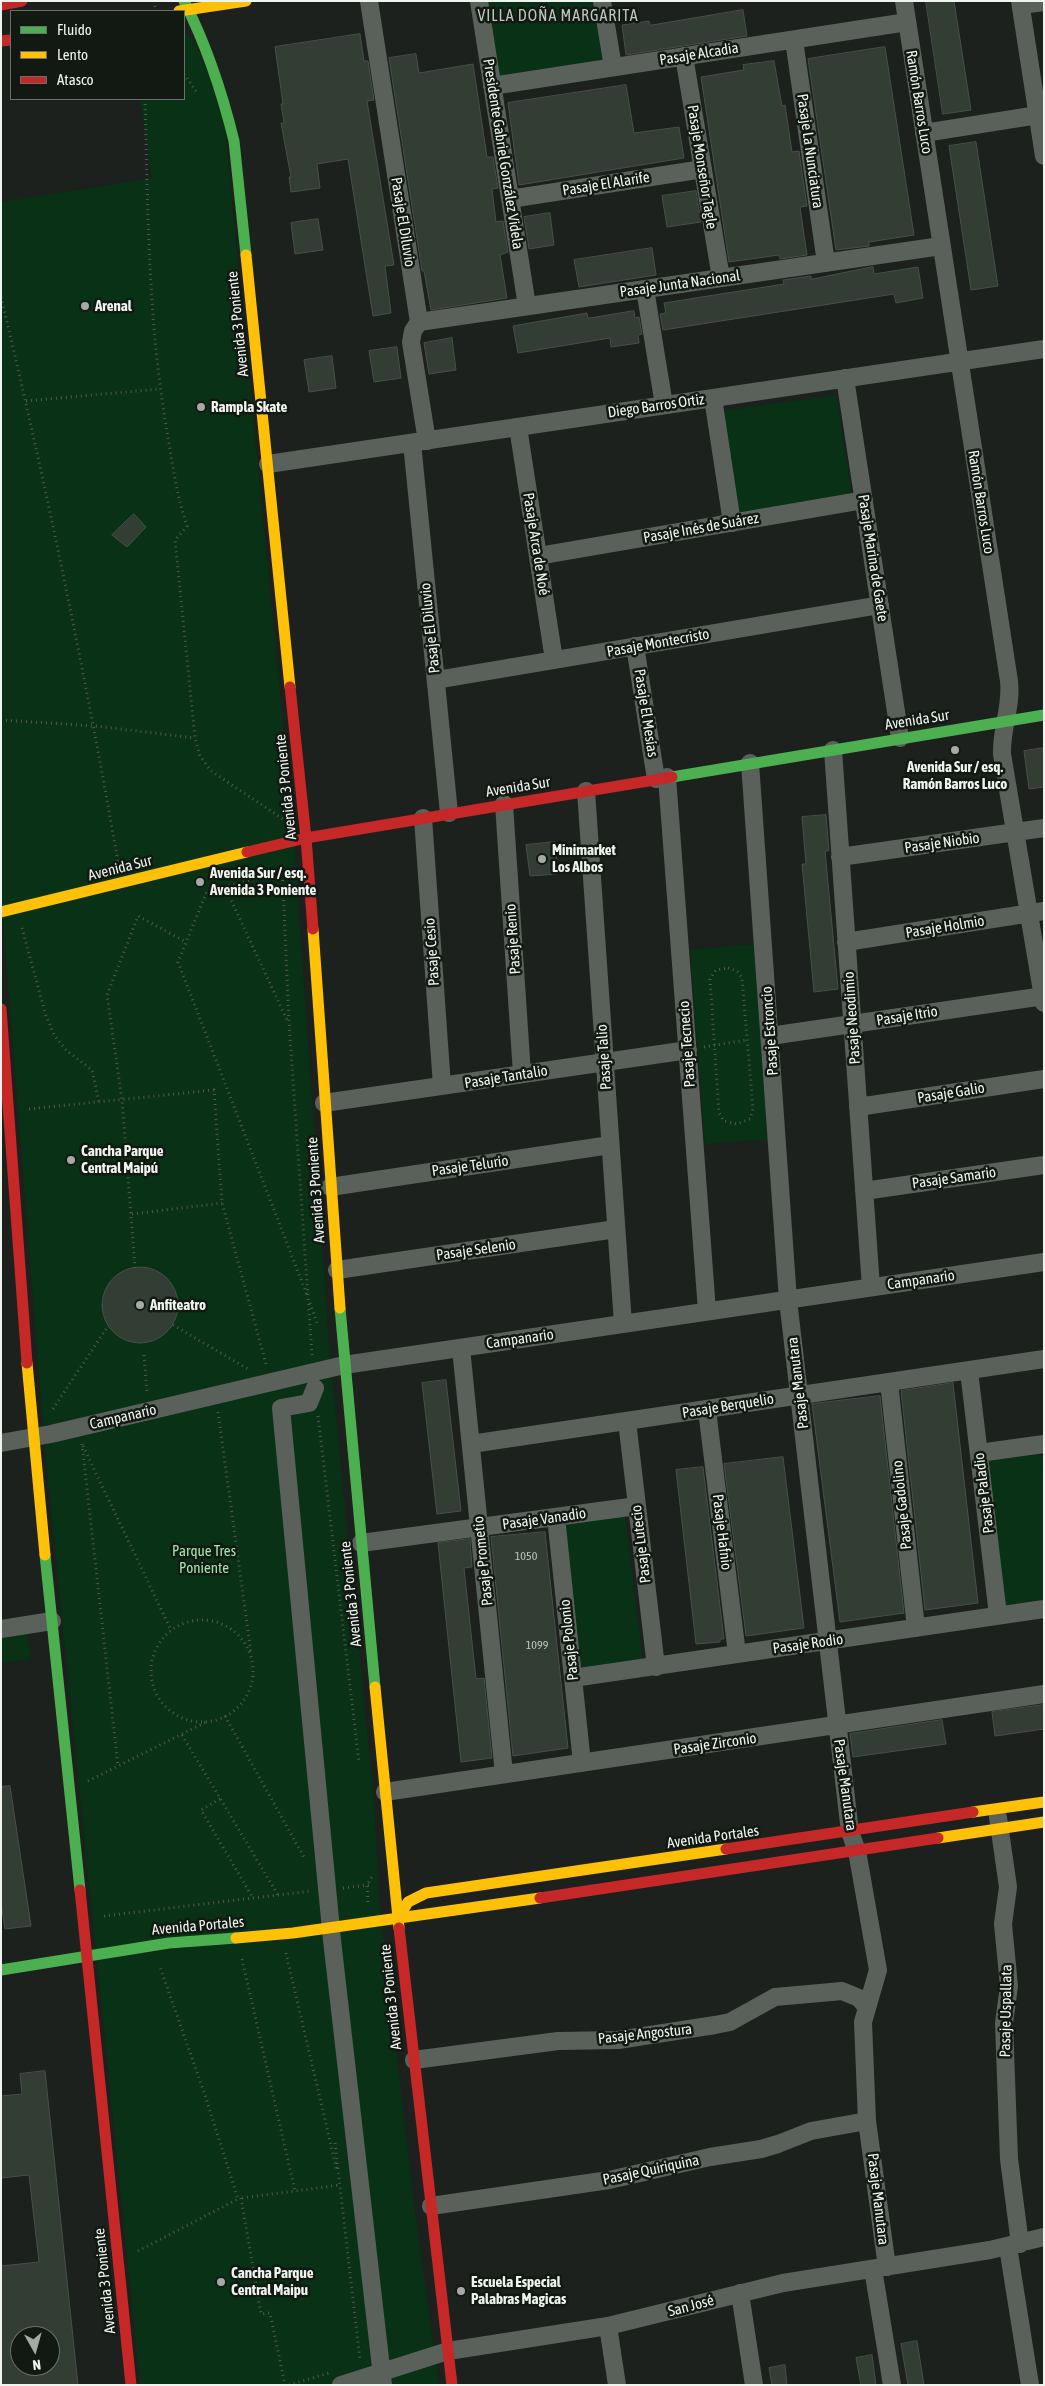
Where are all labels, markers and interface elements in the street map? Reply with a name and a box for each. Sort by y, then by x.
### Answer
district label: VILLA DOÑA MARGARITA [475,6,641,26]
legend [10,10,185,100]
text: Fluido [57,21,92,38]
street label: Pasaje Alcadia [658,39,740,69]
text: Lento [57,46,88,63]
street label: Ramón Barros Luco [902,49,936,155]
street label: Presidente Gabriel González Videla [479,57,527,251]
text: Atasco [57,71,94,88]
street label: Pasaje La Nunciatura [793,93,827,209]
street label: Pasaje Monseñor Tagle [683,104,721,230]
street label: Pasaje El Alarife [561,168,651,200]
street label: Pasaje El Diluvio [387,176,419,268]
street label: Pasaje Junta Nacional [619,267,741,301]
street label: Avenida 3 Poniente [223,270,253,378]
place label: Arenal [95,297,132,315]
marker: Arenal [79,300,91,312]
street label: Diego Barros Ortiz [606,390,706,422]
place label: Rampla Skate [211,398,287,416]
marker: Rampla Skate [195,401,207,413]
street label: Ramón Barros Luco [964,449,998,555]
street label: Pasaje Arca de Noé [519,491,553,597]
street label: Pasaje Marina de Gaete [854,493,892,623]
street label: Pasaje Inés de Suárez [642,509,760,547]
street label: Pasaje El Diluvio [416,582,444,674]
street label: Pasaje Montecristo [605,625,711,661]
street label: Pasaje El Mesías [630,668,662,758]
street label: Avenida Sur [883,706,951,734]
street label: Avenida 3 Poniente [271,733,301,841]
marker: Avenida Sur / esq. Ramón Barros Luco [949,744,961,756]
place label: Avenida Sur / esq. Ramón Barros Luco [903,758,1007,793]
street label: Avenida Sur [484,773,552,801]
street label: Pasaje Niobio [903,829,981,857]
place label: Minimarket Los Albos [552,841,616,876]
street label: Avenida Sur [86,851,154,885]
marker: Minimarket Los Albos [536,853,548,865]
place label: Avenida Sur / esq. Avenida 3 Poniente [210,864,316,899]
marker: Avenida Sur / esq. Avenida 3 Poniente [194,876,206,888]
street label: Pasaje Renio [502,903,524,975]
street label: Pasaje Holmio [904,912,986,942]
street label: Pasaje Cesio [421,917,443,987]
street label: Pasaje Neodimio [840,971,864,1065]
street label: Pasaje Estroncio [758,986,782,1076]
street label: Pasaje Tecnecio [675,1000,699,1088]
street label: Pasaje Itrio [875,1002,939,1030]
street label: Pasaje Talio [593,1024,615,1090]
street label: Pasaje Tantalio [463,1062,549,1092]
street label: Pasaje Galio [916,1079,986,1107]
street label: Avenida 3 Poniente [303,1136,329,1244]
place label: Cancha Parque Central Maipú [81,1142,163,1177]
street label: Pasaje Telurio [430,1152,510,1180]
marker: Cancha Parque Central Maipú [65,1154,77,1166]
street label: Pasaje Samario [911,1163,997,1193]
street label: Pasaje Selenio [435,1236,517,1264]
street label: Campanario [886,1266,956,1294]
place label: Anfiteatro [150,1296,206,1314]
marker: Anfiteatro [134,1299,146,1311]
street label: Campanario [485,1325,555,1353]
street label: Pasaje Manutara [783,1336,813,1430]
street label: Pasaje Berquelio [681,1390,775,1422]
street label: Campanario [88,1401,158,1433]
street label: Pasaje Paladio [970,1452,998,1534]
street label: Pasaje Gadolino [888,1460,916,1550]
street label: Pasaje Hafnio [708,1493,736,1571]
street label: Pasaje Vanadio [501,1504,587,1534]
street label: Pasaje Lutecio [627,1504,655,1584]
street label: Pasaje Prometio [469,1515,497,1607]
street label: Avenida 3 Poniente [336,1540,366,1648]
park label: Parque Tres Poniente [172,1542,236,1577]
house number: 1050 [515,1549,537,1563]
street label: Pasaje Polonio [556,1599,582,1681]
street label: Pasaje Rodio [772,1630,844,1658]
house number: 1099 [526,1638,548,1652]
street label: Pasaje Zirconio [672,1729,758,1759]
street label: Pasaje Manutara [830,1738,860,1832]
street label: Avenida Portales [666,1822,760,1852]
street label: Avenida Portales [151,1913,245,1939]
street label: Avenida 3 Poniente [376,1943,406,2051]
street label: Pasaje Uspallata [996,1964,1016,2058]
street label: Pasaje Angostura [597,2020,693,2048]
street label: Pasaje Quiriquina [601,2151,701,2189]
street label: Pasaje Manutara [863,2152,893,2246]
street label: Avenida 3 Poniente [90,2227,120,2335]
place label: Cancha Parque Central Maipu [231,2264,313,2299]
place label: Escuela Especial Palabras Magicas [471,2273,566,2308]
marker: Cancha Parque Central Maipu [215,2276,227,2288]
marker: Escuela Especial Palabras Magicas [455,2285,467,2297]
street label: San José [666,2291,716,2321]
north arrow [10,2326,60,2376]
text: N [32,2356,42,2373]

